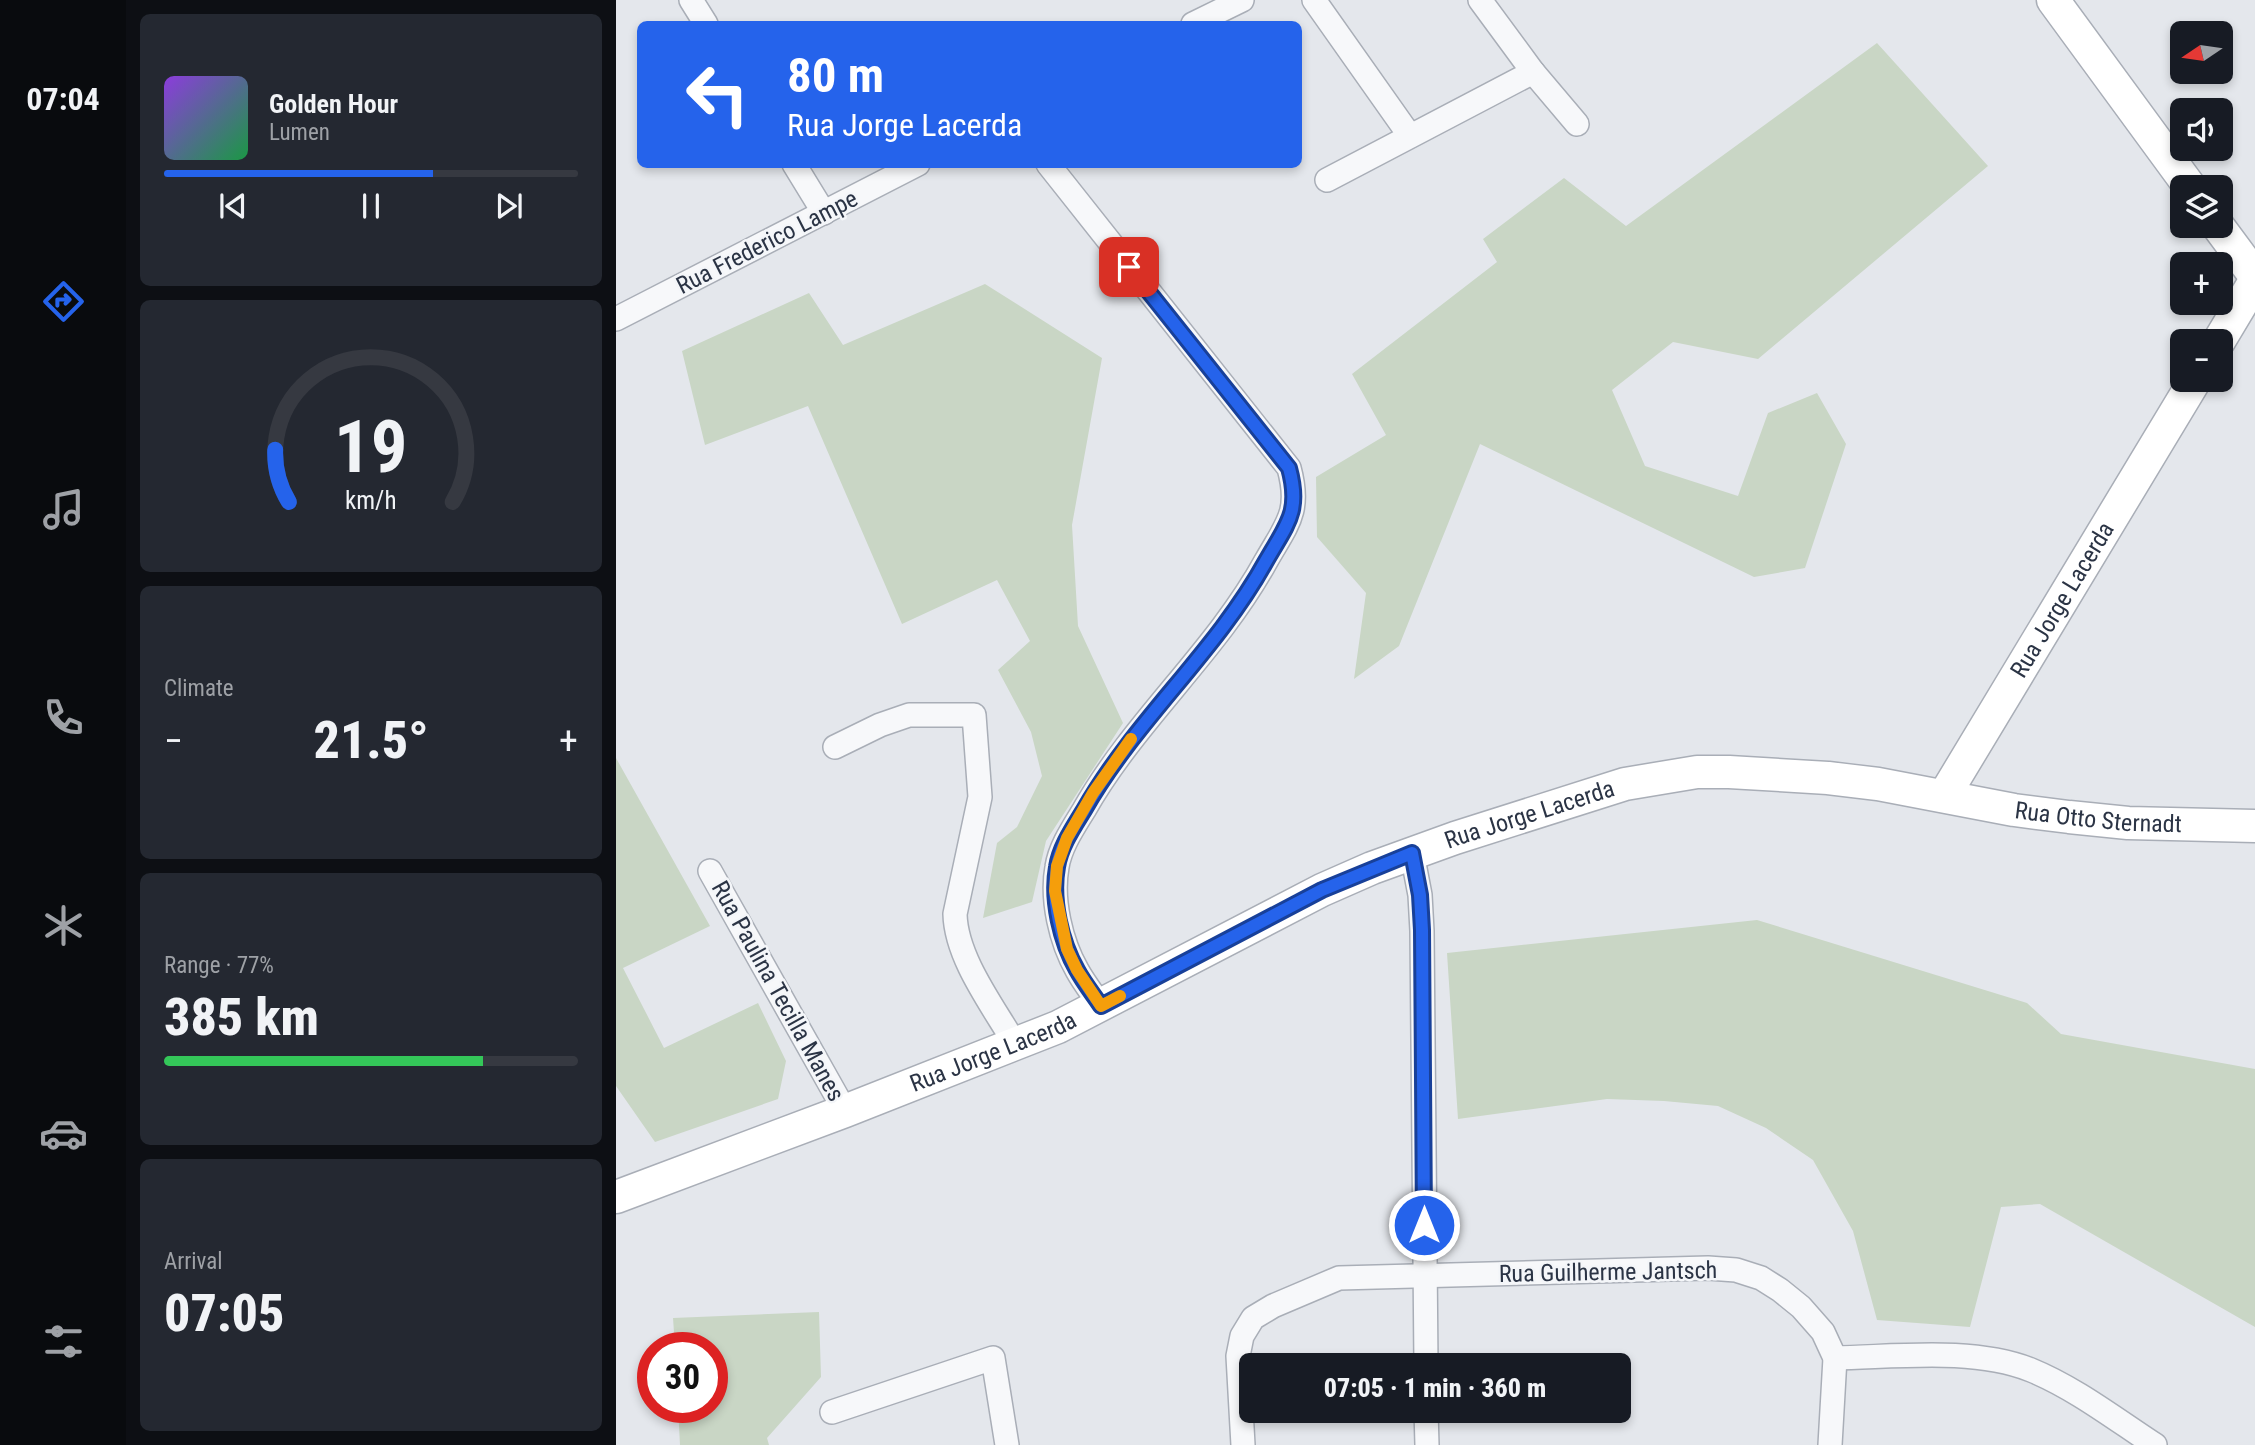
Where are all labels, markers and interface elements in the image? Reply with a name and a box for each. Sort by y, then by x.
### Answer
north arrow [2170,21,2233,84]
map controls [2170,21,2233,392]
text: 80 m [787,47,884,104]
icon: left [672,49,763,140]
text: 07:04 [26,80,100,118]
text: Golden Hour [269,89,398,119]
button: sound [2170,98,2233,161]
text: Rua Jorge Lacerda [787,106,1022,144]
text: Lumen [269,119,330,146]
button: layers [2170,175,2233,238]
street label: Rua Frederico Lampe [672,184,862,300]
icon: previous [214,187,252,225]
icon: pause [352,187,390,225]
icon: next [490,187,528,225]
pin [1099,237,1159,297]
icon: arrive [1110,248,1148,286]
button: + [2170,252,2233,315]
icon: directions [39,277,88,326]
button: − [2170,329,2233,392]
text: 19 [334,405,408,491]
icon: music [39,485,88,534]
text: km/h [345,486,397,515]
street label: Rua Jorge Lacerda [2005,517,2120,683]
text: Climate [164,675,234,702]
icon: phone [39,693,88,742]
text: 21.5° [313,710,429,771]
text: − [164,719,183,763]
text: + [559,719,578,763]
street label: Rua Jorge Lacerda [1441,774,1618,855]
street label: Rua Otto Sternadt [2013,796,2182,838]
street label: Rua Paulina Tecilla Manes [706,876,850,1106]
icon: climate [39,901,88,950]
text: Range · 77% [164,952,274,979]
text: 385 km [164,987,319,1048]
street label: Rua Jorge Lacerda [906,1006,1081,1098]
icon: car [39,1109,88,1158]
position arrow [1387,1188,1461,1262]
text: Arrival [164,1248,223,1275]
street label: Rua Guilherme Jantsch [1498,1256,1718,1288]
text: 07:05 [164,1283,284,1344]
icon: filters [39,1317,88,1366]
speed limit sign: 30 [637,1332,728,1423]
text: 07:05 · 1 min · 360 m [1324,1373,1546,1403]

